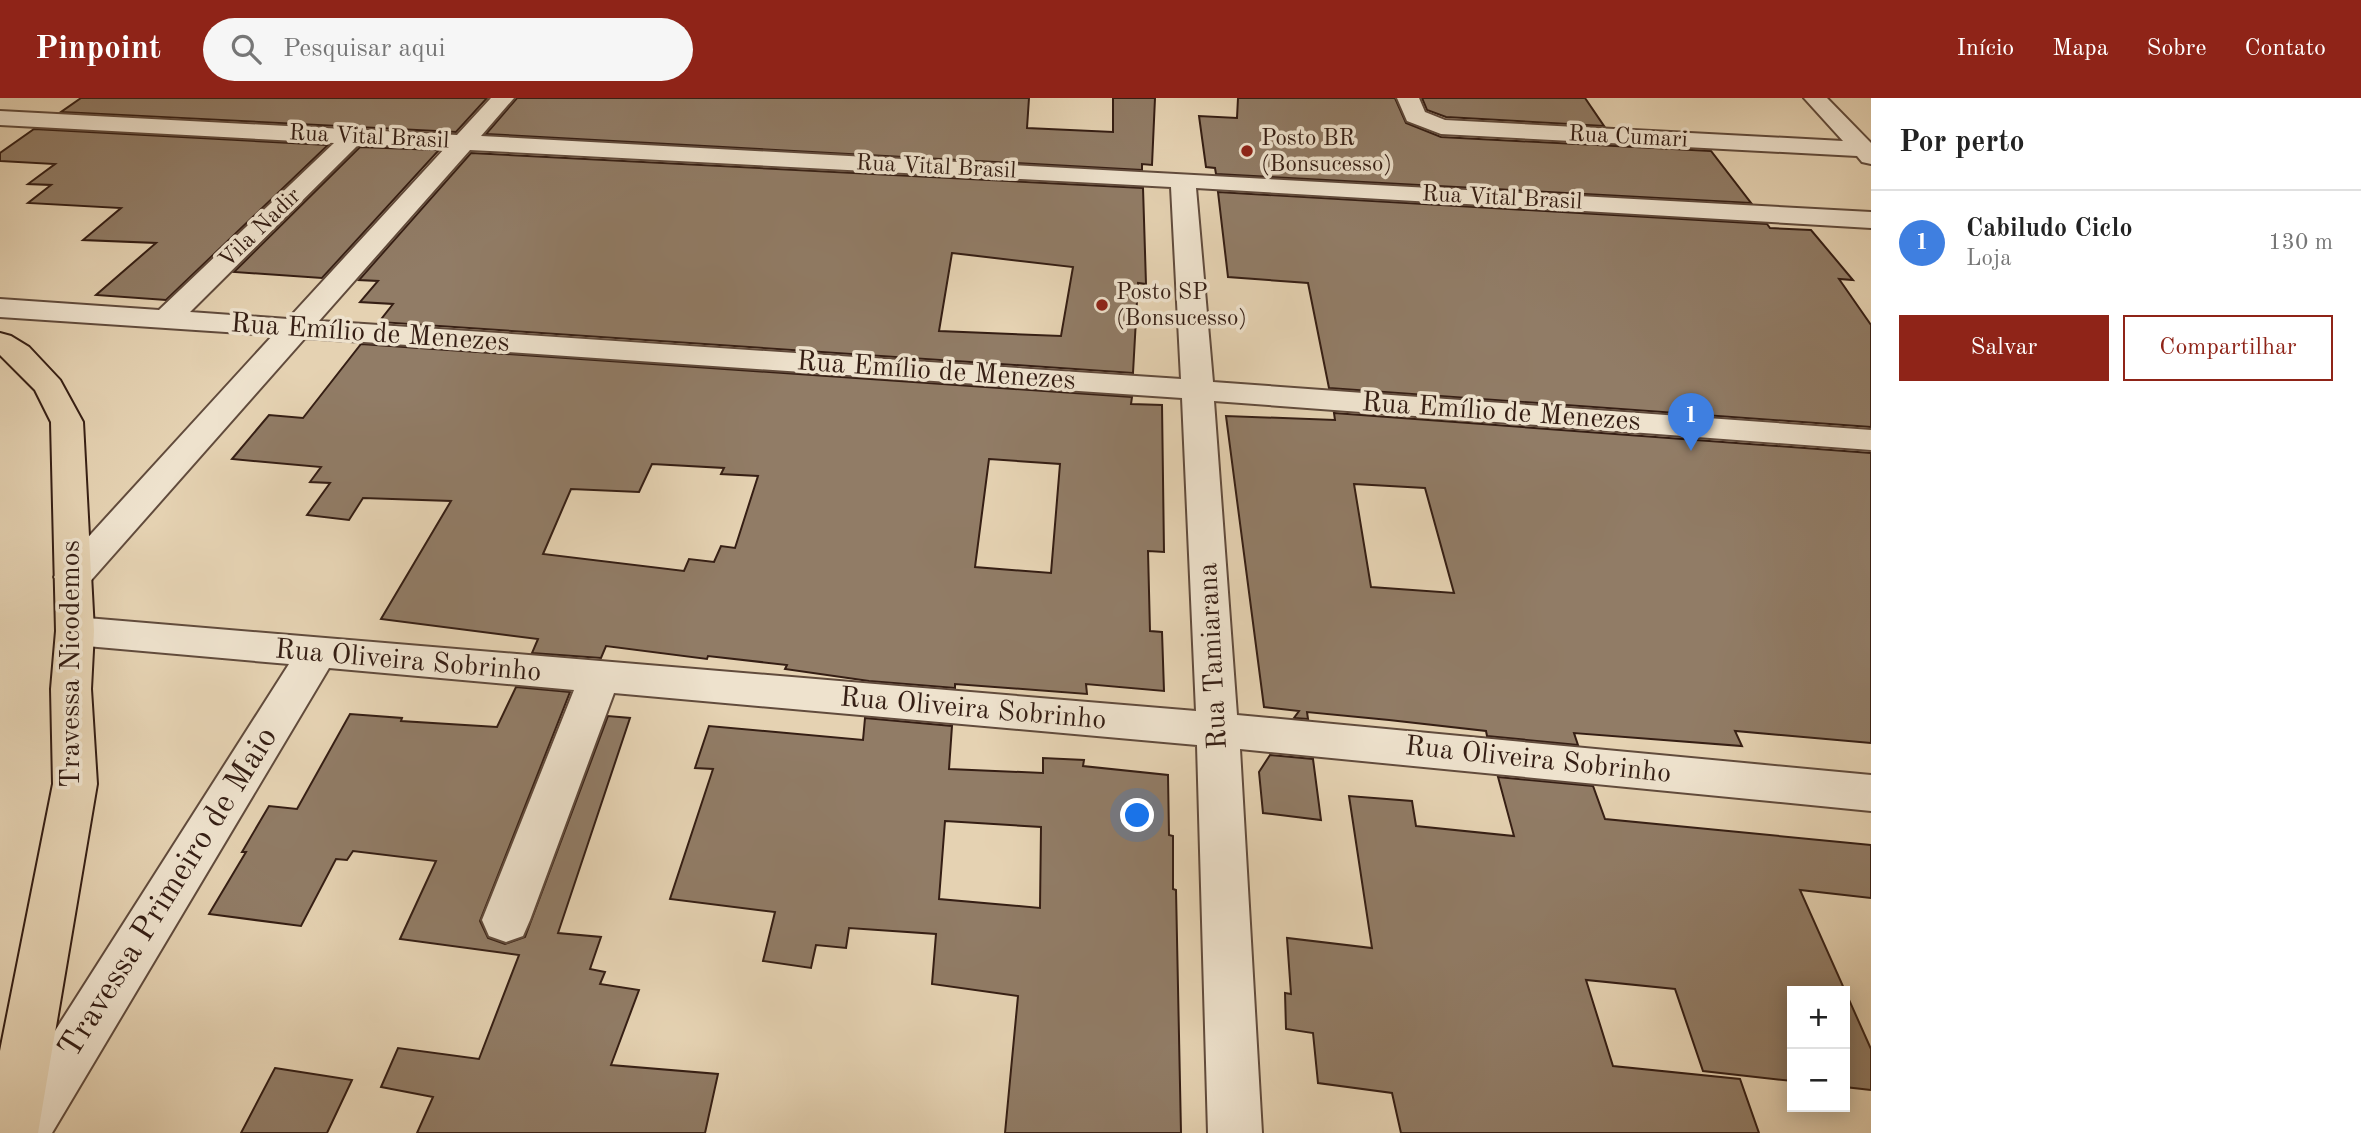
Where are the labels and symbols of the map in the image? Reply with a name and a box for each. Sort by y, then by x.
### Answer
street label: Rua Vital Brasil [288,121,450,153]
street label: Rua Cumari [1568,122,1688,152]
place label: Posto BR (Bonsucesso) [1261,127,1392,176]
marker: Posto BR (Bonsucesso) [1239,143,1255,159]
street label: Rua Vital Brasil [855,151,1017,183]
street label: Rua Vital Brasil [1421,182,1583,214]
street label: Vila Nadir [215,184,305,272]
place label: Posto SP (Bonsucesso) [1116,281,1247,330]
marker: Posto SP (Bonsucesso) [1094,297,1110,313]
street label: Rua Emílio de Menezes [230,310,510,358]
street label: Rua Emílio de Menezes [796,348,1076,396]
street label: Rua Emílio de Menezes [1361,389,1641,437]
pin: 1 [1668,393,1714,451]
street label: Travessa Nicodemos [58,540,86,788]
street label: Rua Tamiarana [1195,562,1233,750]
street label: Rua Oliveira Sobrinho [274,636,542,688]
street label: Rua Oliveira Sobrinho [839,684,1107,736]
street label: Travessa Primeiro de Maio [54,722,284,1064]
street label: Rua Oliveira Sobrinho [1404,733,1672,789]
your location [1120,798,1154,832]

